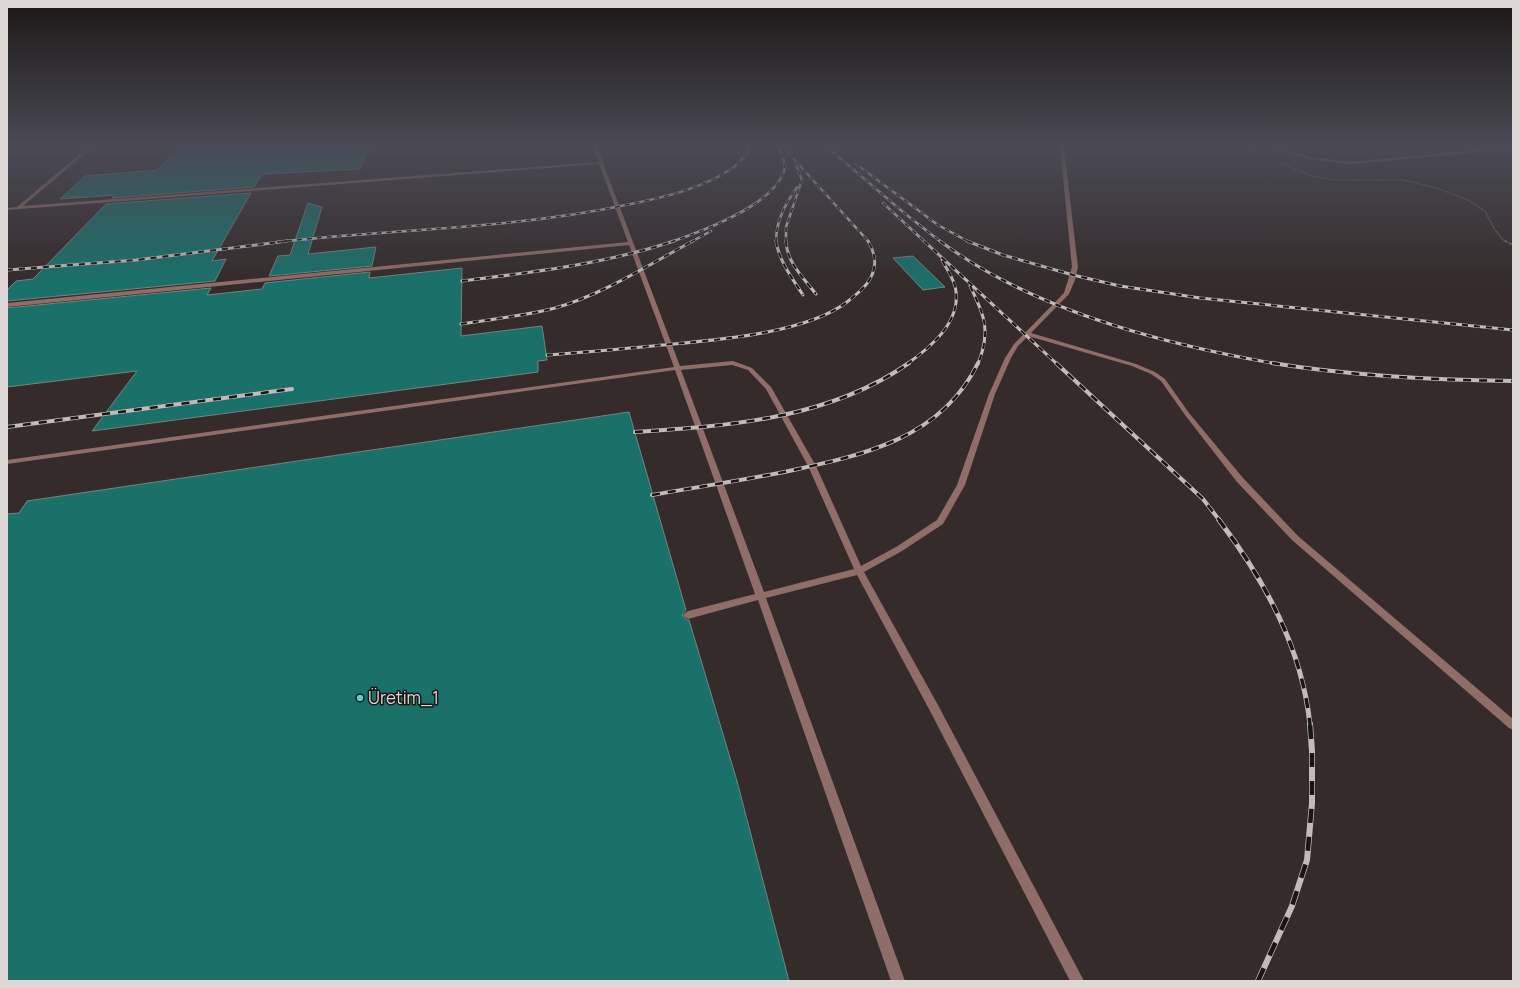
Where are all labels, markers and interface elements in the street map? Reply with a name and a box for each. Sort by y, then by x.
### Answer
place label: Üretim_1 [368,686,439,709]
marker: Üretim_1 [355,693,365,703]

